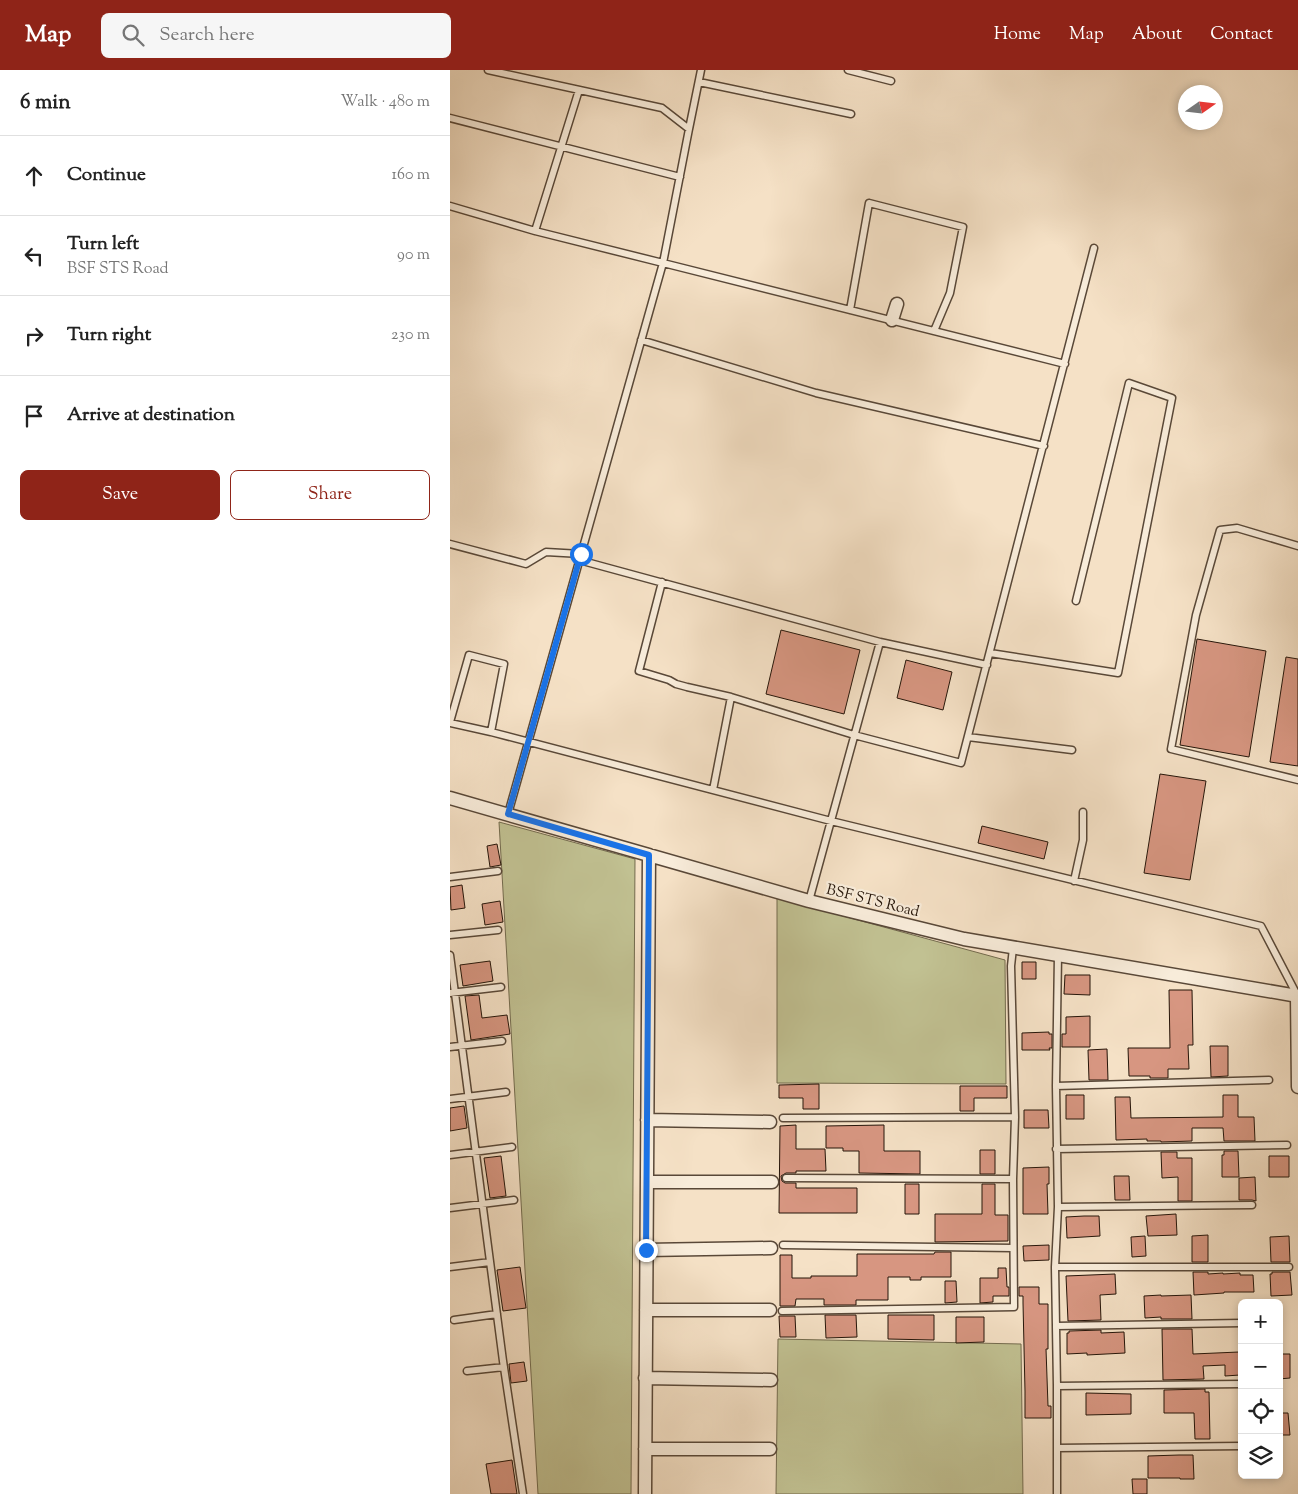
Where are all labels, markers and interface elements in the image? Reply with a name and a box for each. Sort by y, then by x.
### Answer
search box [101,13,451,58]
text: Map [25,18,71,52]
icon: search [119,21,147,49]
text: Search here [159,22,255,49]
text: Home [994,22,1041,48]
text: Map [1069,22,1104,48]
text: About [1132,22,1182,48]
text: Contact [1210,22,1273,48]
north arrow [1178,85,1223,130]
text: 6 min [20,88,71,118]
text: Walk · 480 m [340,91,430,114]
icon: ahead [20,162,48,190]
text: Continue [67,162,146,189]
text: 160 m [392,164,430,187]
text: Turn left [67,231,139,258]
icon: left [20,242,48,270]
text: 90 m [397,244,430,267]
text: BSF STS Road [67,258,169,281]
icon: right [20,322,48,350]
text: Turn right [67,322,151,349]
text: 230 m [391,324,430,347]
icon: arrive [20,402,48,430]
text: Arrive at destination [67,402,235,429]
button: Save [20,470,220,520]
button: Share [230,470,430,520]
route start [570,543,593,566]
street label: BSF STS Road [824,880,922,923]
route end [635,1239,658,1262]
map controls [1238,1299,1283,1479]
button: + [1238,1299,1283,1344]
button: − [1238,1344,1283,1389]
button: locate [1238,1389,1283,1434]
button: layers [1238,1434,1283,1479]

